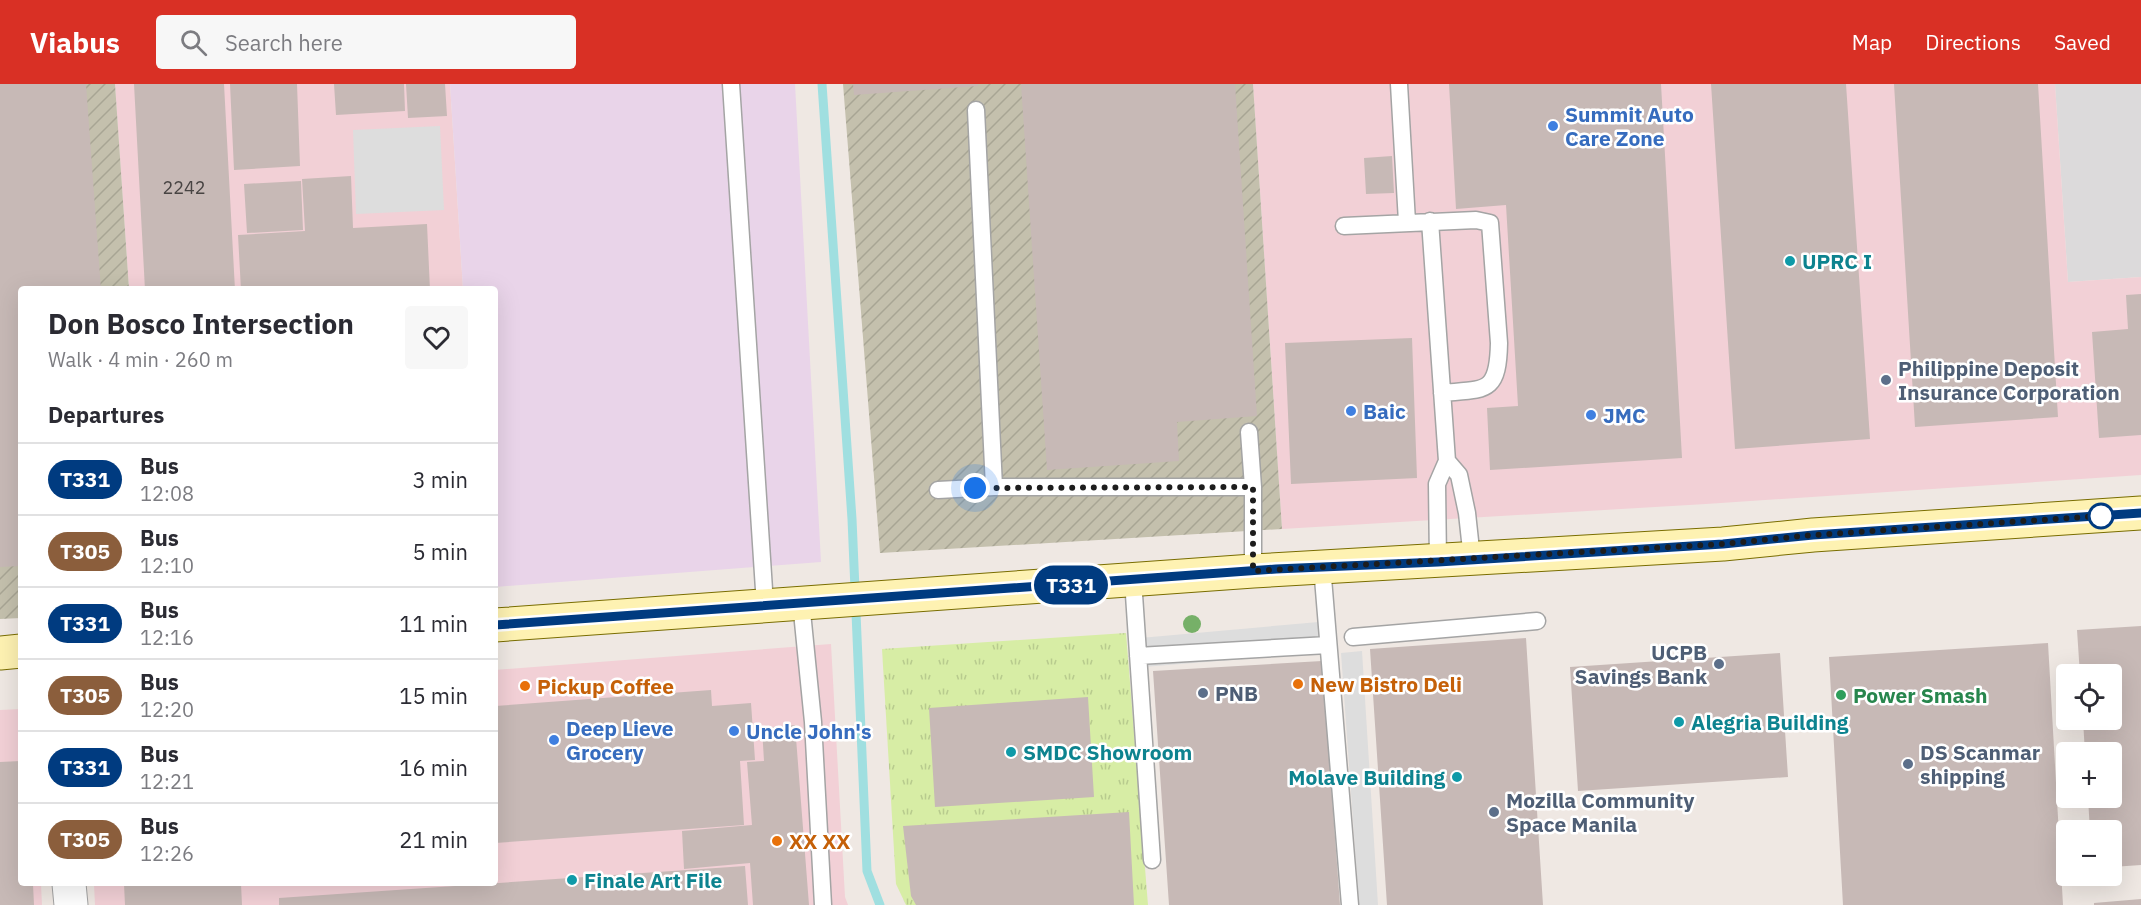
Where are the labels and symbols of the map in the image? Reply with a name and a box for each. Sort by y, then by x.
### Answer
place label: Summit Auto Care Zone [1565,100,1694,152]
marker: Summit Auto Care Zone [1546,119,1560,133]
house number: 2242 [162,176,206,199]
place label: UPRC I [1802,247,1872,275]
marker: UPRC I [1783,254,1797,268]
place label: Philippine Deposit Insurance Corporation [1898,354,2120,406]
marker: Philippine Deposit Insurance Corporation [1879,373,1893,387]
place label: Baic [1363,397,1406,425]
place label: JMC [1603,401,1646,429]
marker: Baic [1344,404,1358,418]
marker: JMC [1584,408,1598,422]
your location [960,473,990,503]
unlabelled marker [2088,503,2114,529]
line badge: T331 [1029,566,1113,604]
place label: UCPB Savings Bank [1575,638,1708,690]
marker: UCPB Savings Bank [1712,657,1726,671]
place label: New Bistro Deli [1310,670,1462,698]
place label: Pickup Coffee [537,672,674,700]
marker: New Bistro Deli [1291,677,1305,691]
marker: Pickup Coffee [518,679,532,693]
place label: PNB [1215,679,1258,707]
place label: Power Smash [1853,681,1988,709]
marker: PNB [1196,686,1210,700]
marker: Power Smash [1834,688,1848,702]
place label: Alegria Building [1691,708,1849,736]
place label: Deep Lieve Grocery [566,714,674,766]
marker: Alegria Building [1672,715,1686,729]
place label: Uncle John's [746,717,872,745]
marker: Uncle John's [727,724,741,738]
marker: Deep Lieve Grocery [547,733,561,747]
place label: SMDC Showroom [1023,738,1192,766]
place label: DS Scanmar shipping [1920,738,2041,790]
marker: SMDC Showroom [1004,745,1018,759]
marker: DS Scanmar shipping [1901,757,1915,771]
place label: Molave Building [1288,763,1445,791]
marker: Molave Building [1450,770,1464,784]
place label: Mozilla Community Space Manila [1506,786,1695,838]
marker: Mozilla Community Space Manila [1487,805,1501,819]
place label: XX XX [789,827,851,855]
marker: XX XX [770,834,784,848]
place label: Finale Art File [584,866,722,894]
marker: Finale Art File [565,873,579,887]

